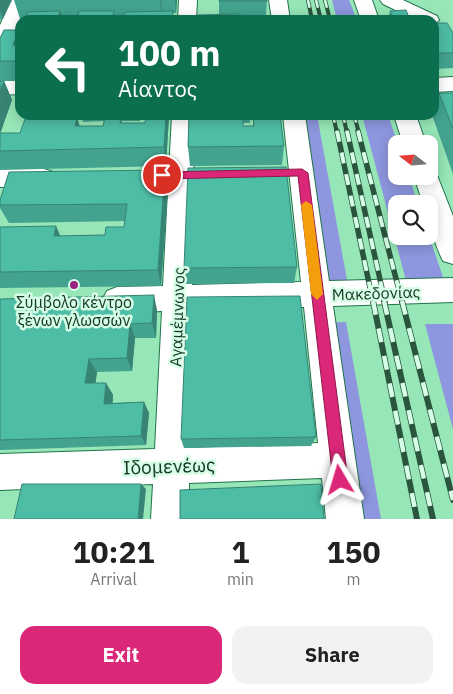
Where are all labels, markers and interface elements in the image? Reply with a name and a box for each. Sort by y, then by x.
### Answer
text: 100 m [118,30,221,76]
icon: left [35,35,100,100]
text: Αίαντος [118,74,198,103]
north arrow [388,135,438,185]
map controls [388,135,438,245]
pin [141,154,183,196]
icon: arrive [148,161,176,189]
button: search [388,195,438,245]
street label: Αγαμέμνωνος [165,267,189,367]
marker: Σύμβολο κέντρο ξένων γλωσσών [68,279,80,291]
street label: Μακεδονίας [331,281,421,305]
place label: Σύμβολο κέντρο ξένων γλωσσών [16,292,132,330]
street label: Ιδομενέως [123,452,215,480]
position arrow [313,453,365,505]
text: 10:21 [73,532,154,571]
text: 1 [231,532,249,571]
text: 150 [326,532,380,571]
text: Arrival [90,569,137,589]
text: min [227,569,254,589]
text: m [346,569,360,589]
button: Exit [20,626,222,684]
button: Share [232,626,433,684]

